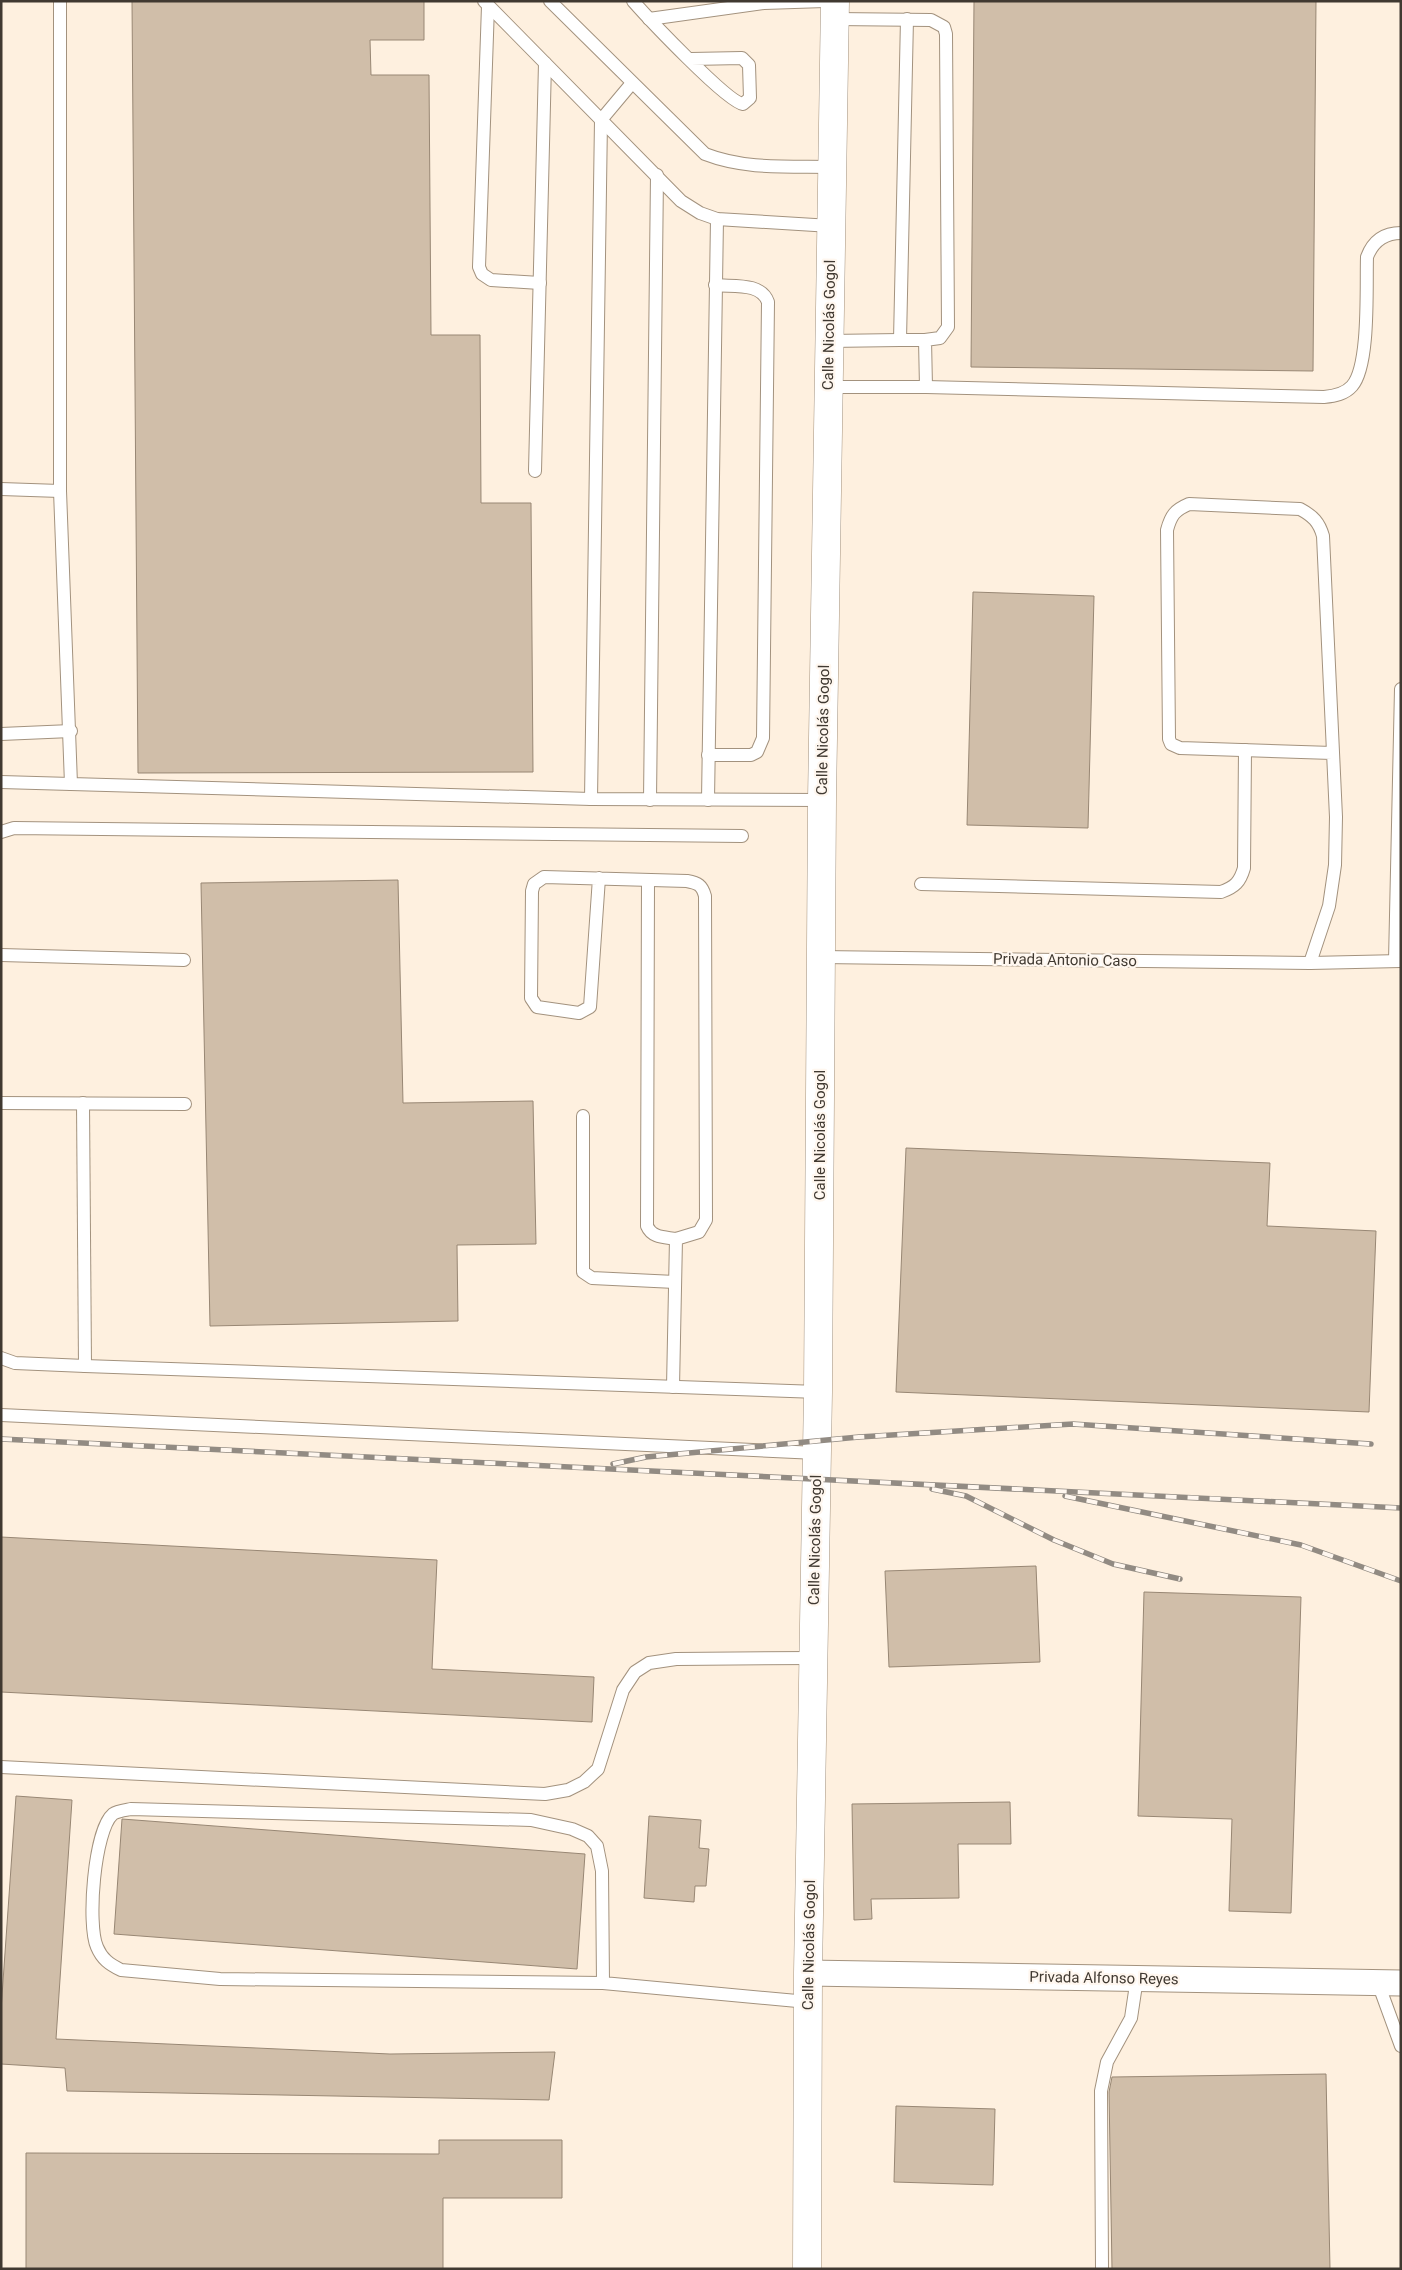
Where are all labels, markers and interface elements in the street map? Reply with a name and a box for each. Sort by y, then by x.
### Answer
street label: Calle Nicolás Gogol [819,260,839,390]
street label: Calle Nicolás Gogol [813,665,833,795]
street label: Privada Antonio Caso [993,950,1137,970]
street label: Calle Nicolás Gogol [811,1070,829,1200]
street label: Calle Nicolás Gogol [805,1475,825,1605]
street label: Calle Nicolás Gogol [799,1880,819,2010]
street label: Privada Alfonso Reyes [1029,1968,1179,1988]

